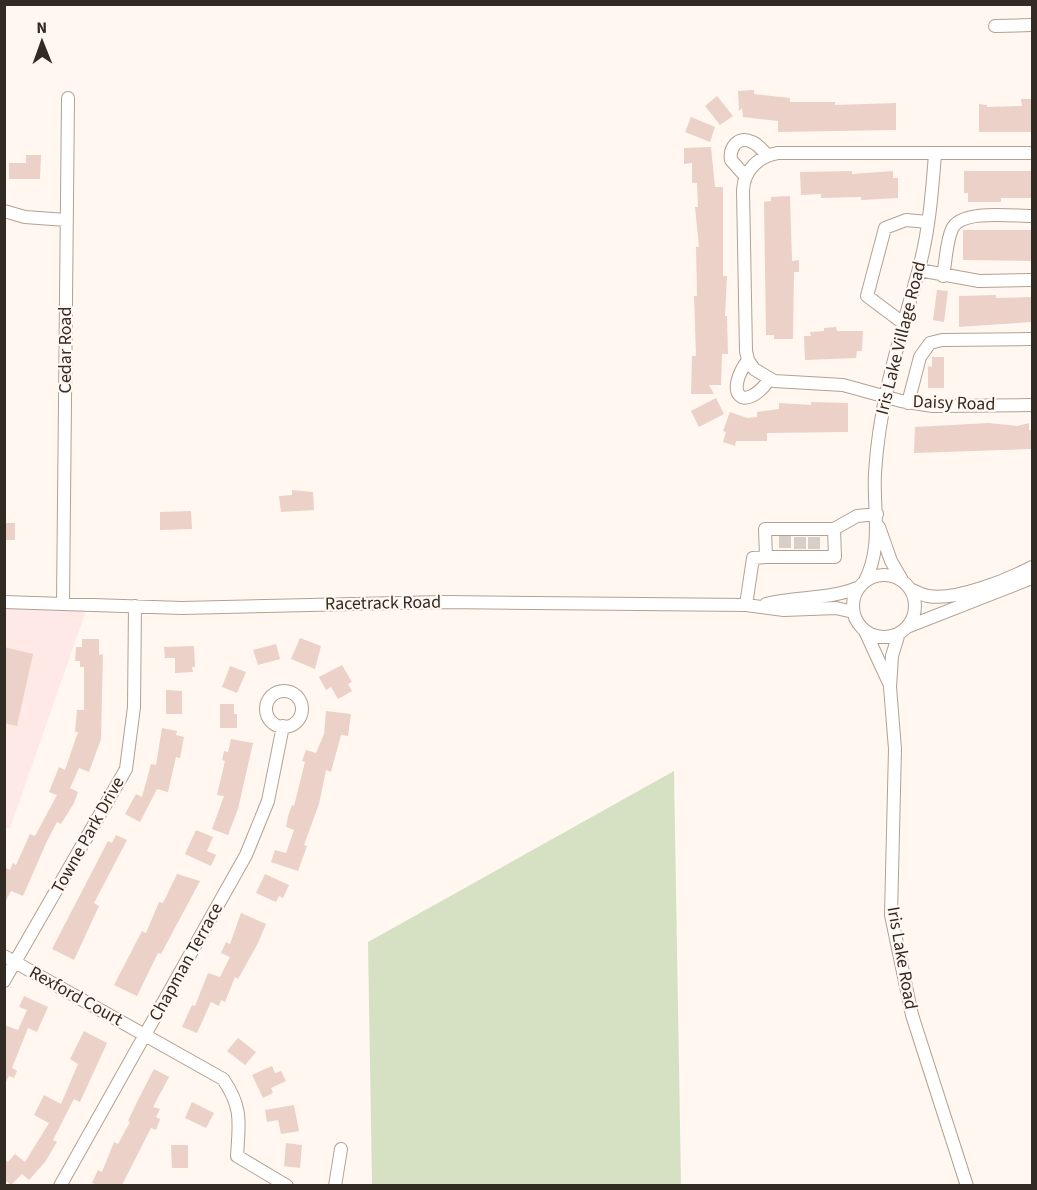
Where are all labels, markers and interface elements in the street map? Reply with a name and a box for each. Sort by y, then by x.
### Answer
north arrow [12,12,72,72]
text: N [36,17,47,39]
street label: Iris Lake Village Road [870,259,932,417]
street label: Cedar Road [53,307,78,393]
street label: Daisy Road [912,389,996,417]
street label: Racetrack Road [325,589,441,617]
street label: Towne Park Drive [46,772,130,898]
street label: Chapman Terrace [143,898,229,1026]
street label: Iris Lake Road [881,905,923,1011]
street label: Rexford Court [25,960,127,1032]

